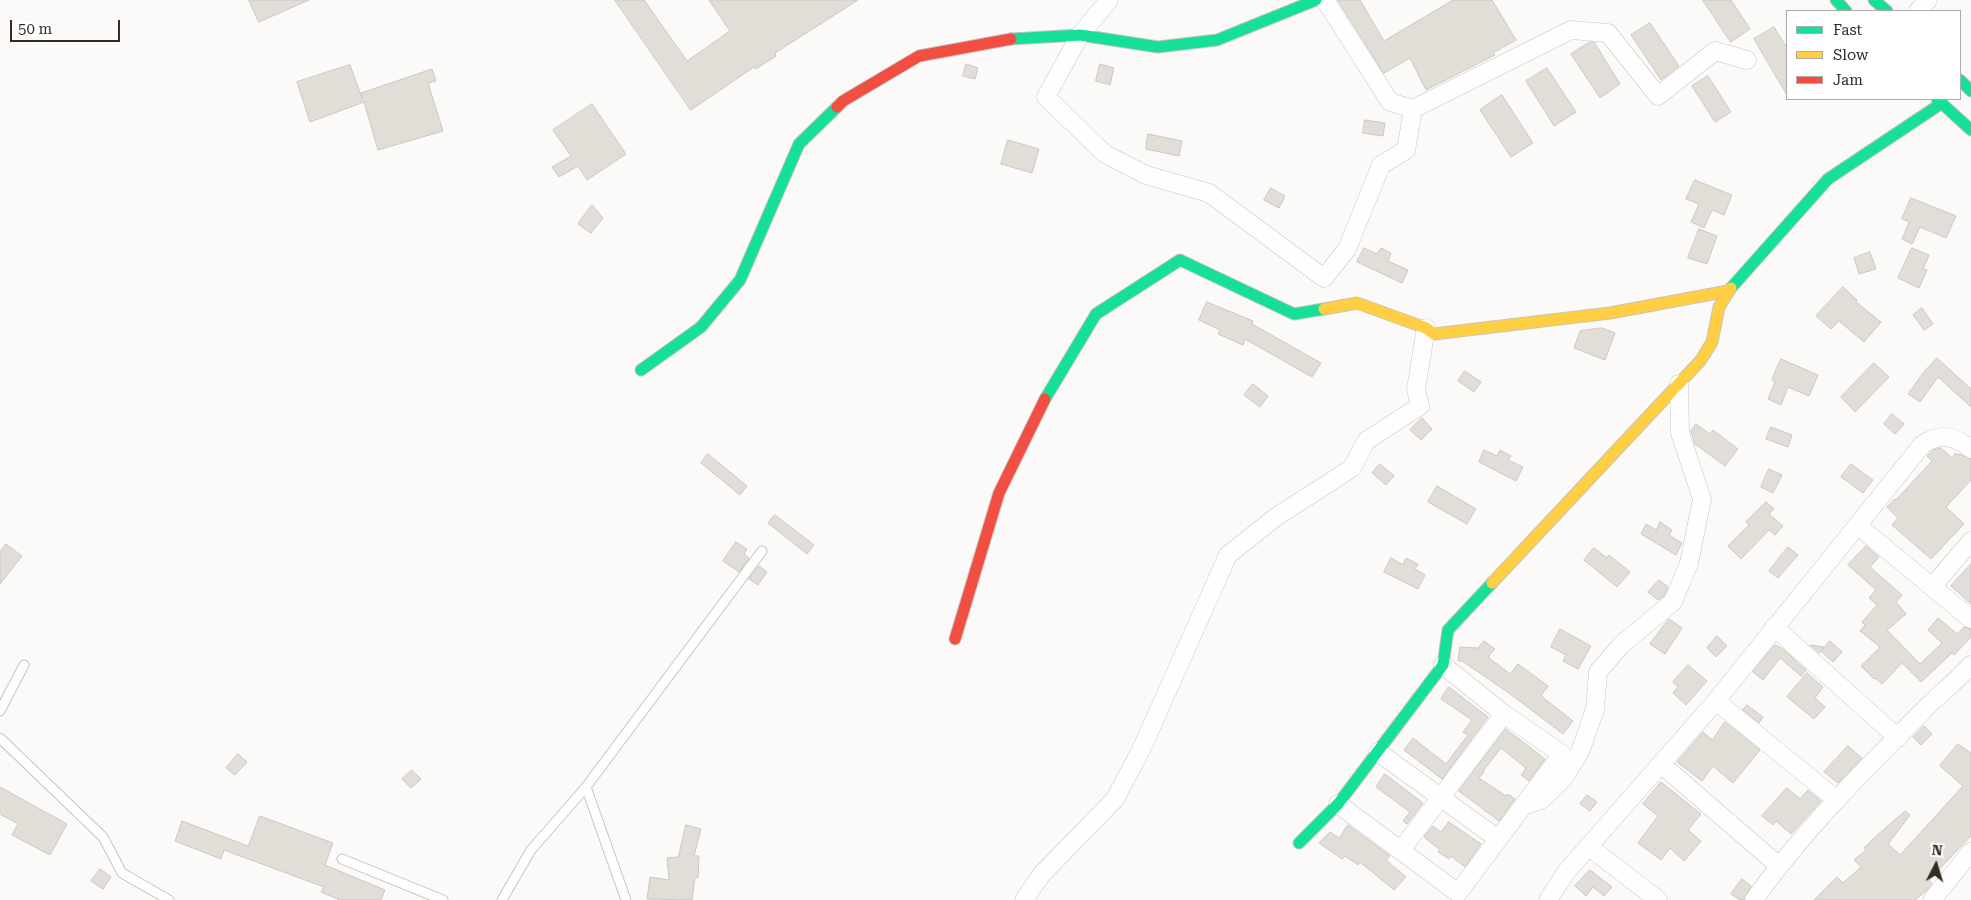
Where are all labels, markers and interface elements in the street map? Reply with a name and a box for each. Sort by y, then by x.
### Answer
scale bar [12,10,122,42]
legend [1786,10,1961,100]
text: 50 m [18,20,52,38]
text: Fast [1833,21,1862,39]
text: Slow [1833,46,1868,64]
text: Jam [1833,71,1863,89]
north arrow [1911,840,1961,890]
text: N [1931,842,1943,858]

